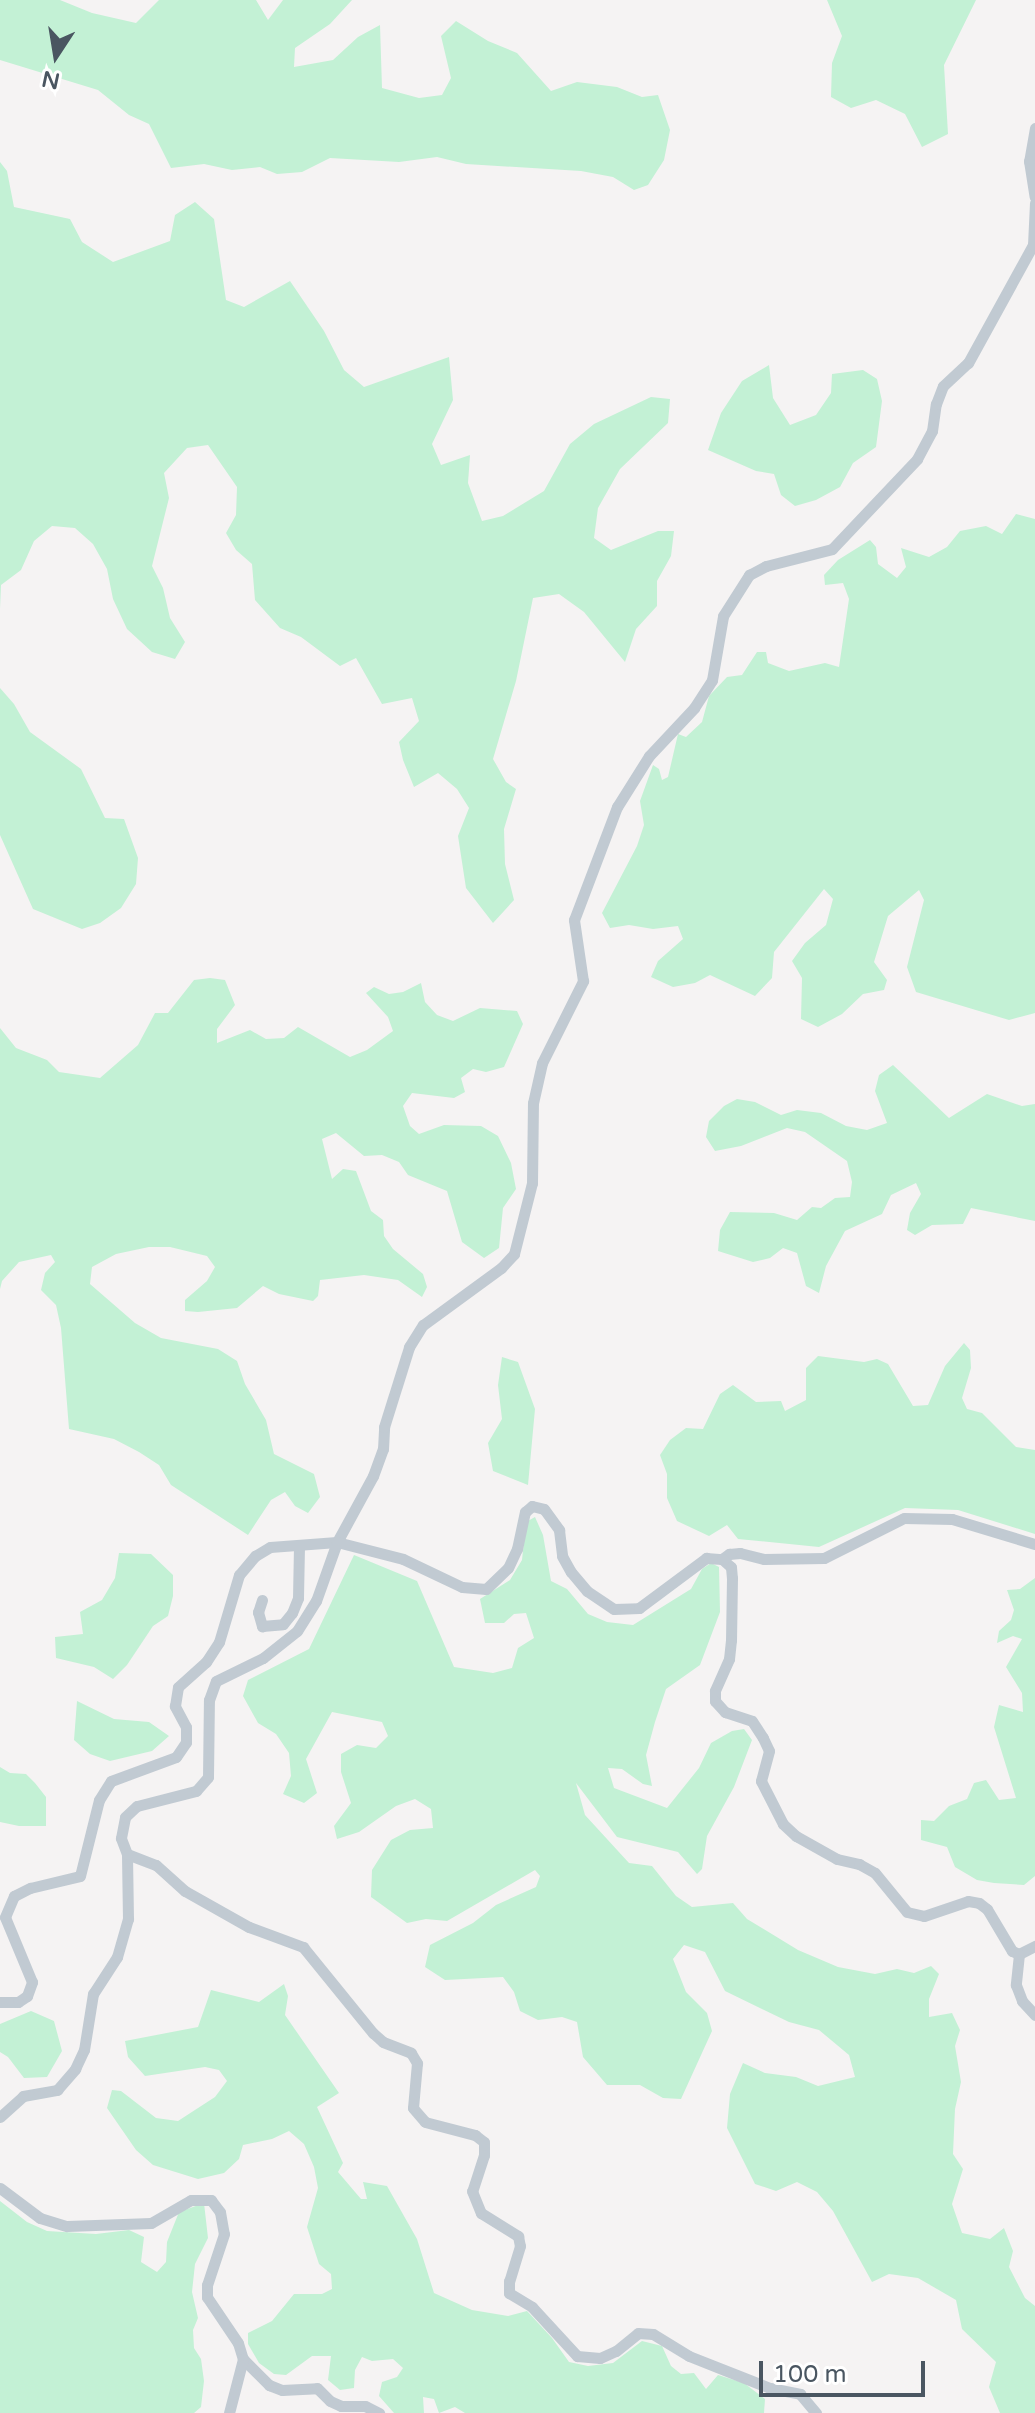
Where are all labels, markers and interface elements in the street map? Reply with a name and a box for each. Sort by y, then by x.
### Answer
north arrow [16,16,96,96]
text: N [40,65,62,94]
scale bar [763,2345,929,2395]
text: 100 m [773,2360,847,2389]

